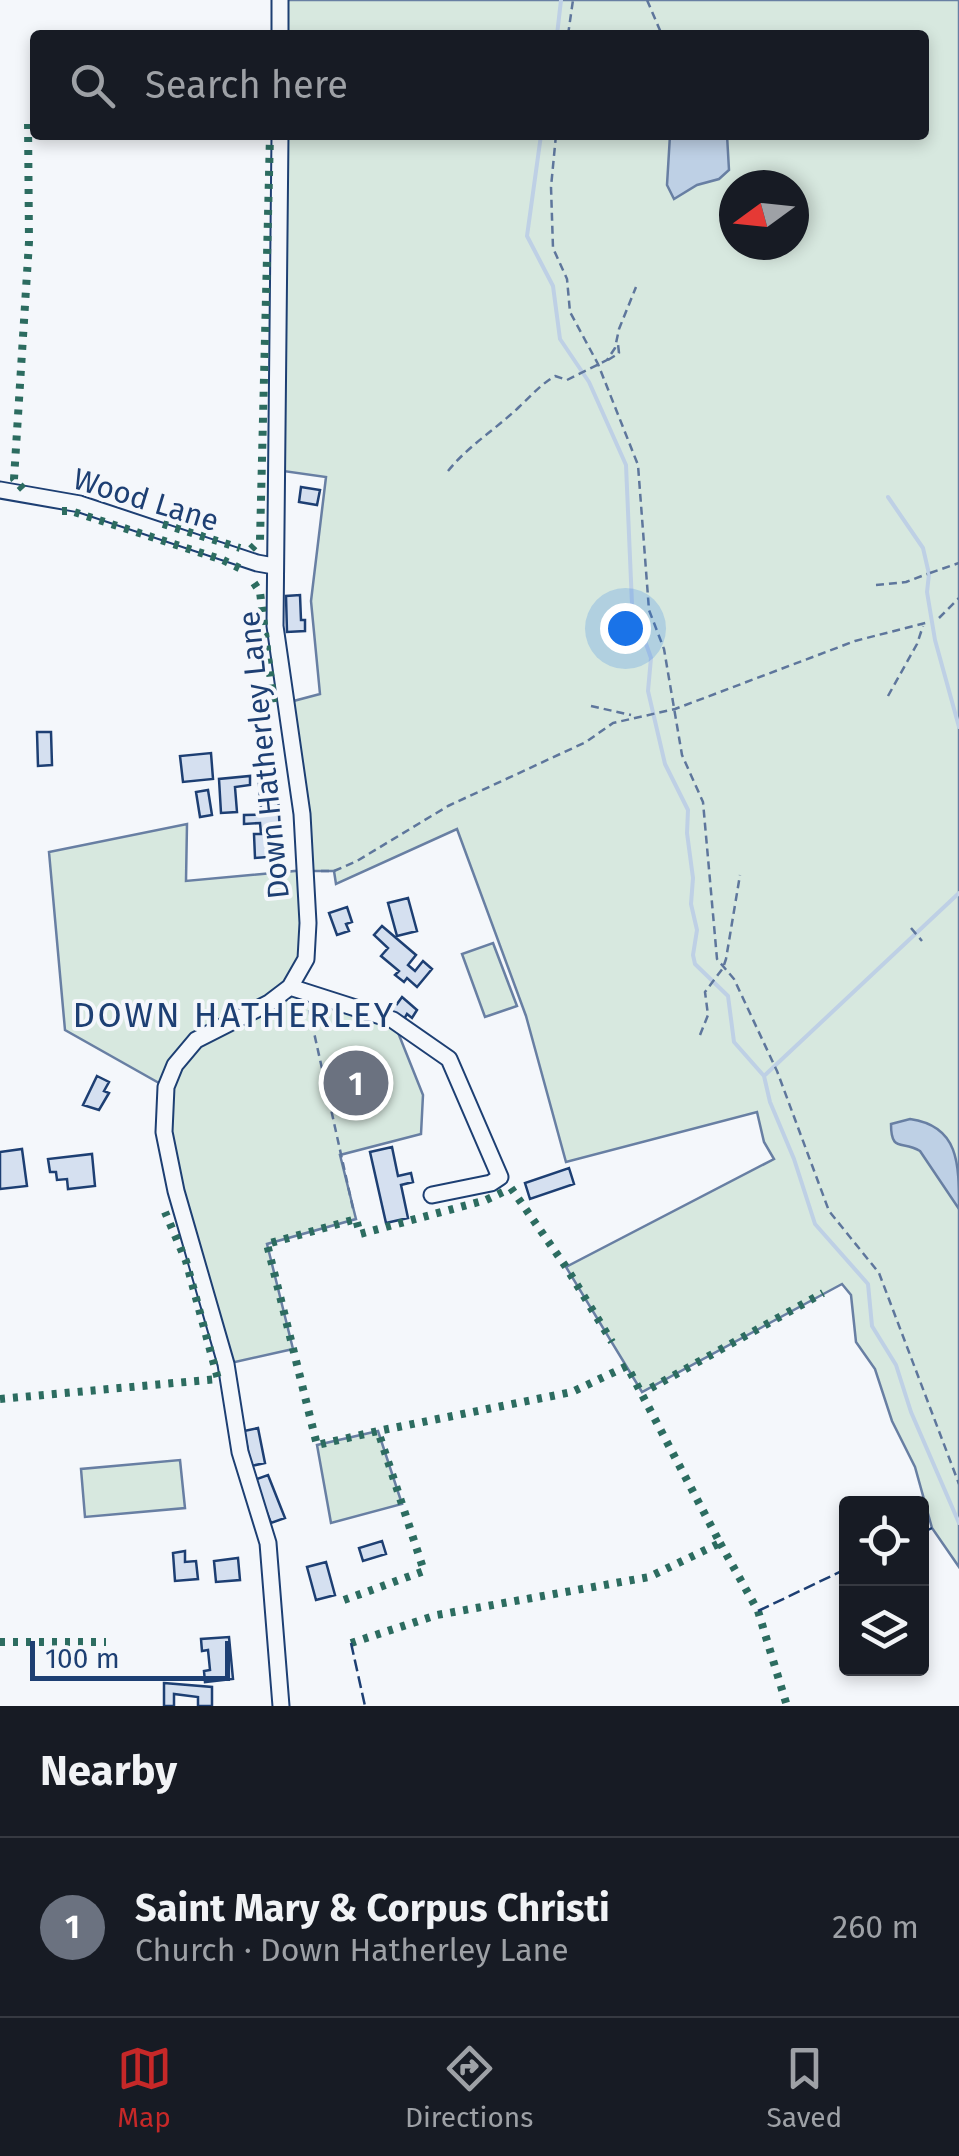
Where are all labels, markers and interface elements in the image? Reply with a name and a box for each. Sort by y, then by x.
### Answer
search box [30,30,929,140]
icon: search [65,58,120,113]
text: Search here [145,62,348,108]
north arrow [719,170,809,260]
street label: Wood Lane [69,461,223,539]
your location [600,603,651,654]
street label: Down Hatherley Lane [231,609,297,901]
district label: DOWN HATHERLEY [73,994,395,1036]
pin: 1 [324,1046,388,1120]
map controls [839,1496,929,1676]
button: locate [839,1496,929,1586]
button: layers [839,1586,929,1676]
scale bar [30,1636,230,1680]
text: 100 m [45,1642,120,1675]
text: Nearby [40,1746,177,1796]
text: Saint Mary & Corpus Christi [135,1885,610,1931]
text: 1 [65,1908,80,1946]
text: 260 m [832,1908,919,1946]
text: Church · Down Hatherley Lane [135,1931,569,1969]
tab: Map [117,2041,172,2134]
tab: Directions [405,2041,533,2134]
tab: Saved [767,2041,842,2134]

